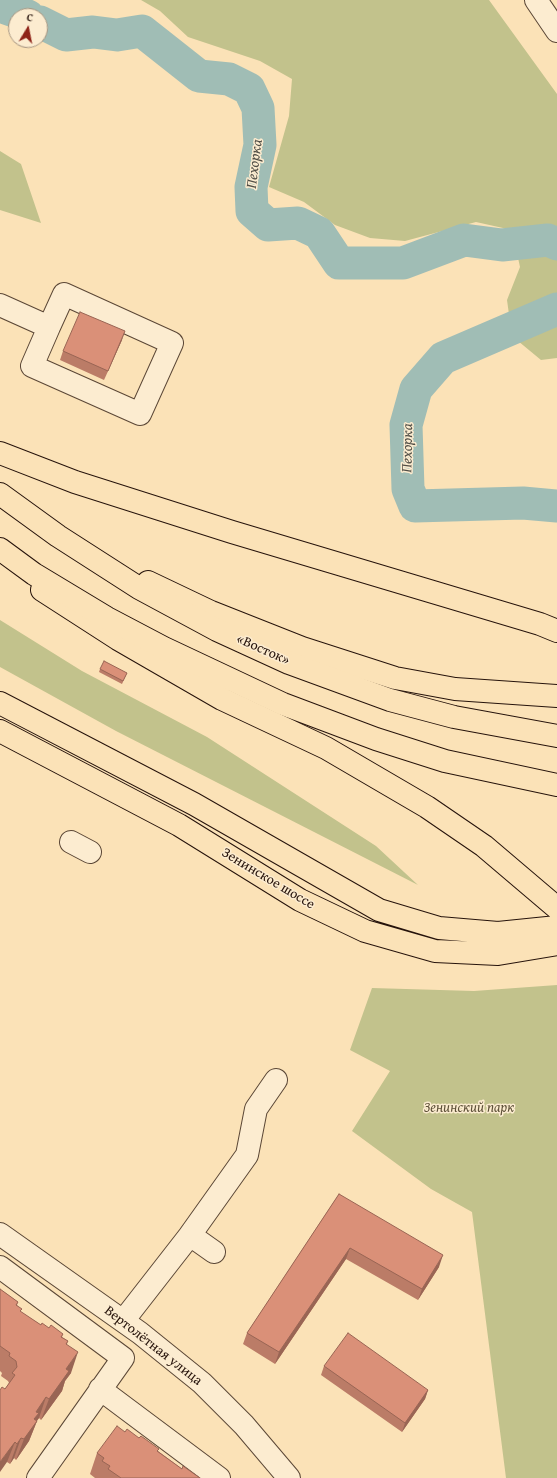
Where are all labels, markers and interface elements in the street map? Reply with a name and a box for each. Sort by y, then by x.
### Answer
north arrow [8,8,48,48]
text: С [25,9,34,26]
water label: Пехорка [243,138,267,190]
water label: Пехорка [399,423,417,473]
street label: «Восток» [234,631,292,669]
street label: Зенинское шоссе [218,845,318,913]
park label: Зенинский парк [424,1100,514,1116]
street label: Вертолётная улица [101,1303,205,1389]

